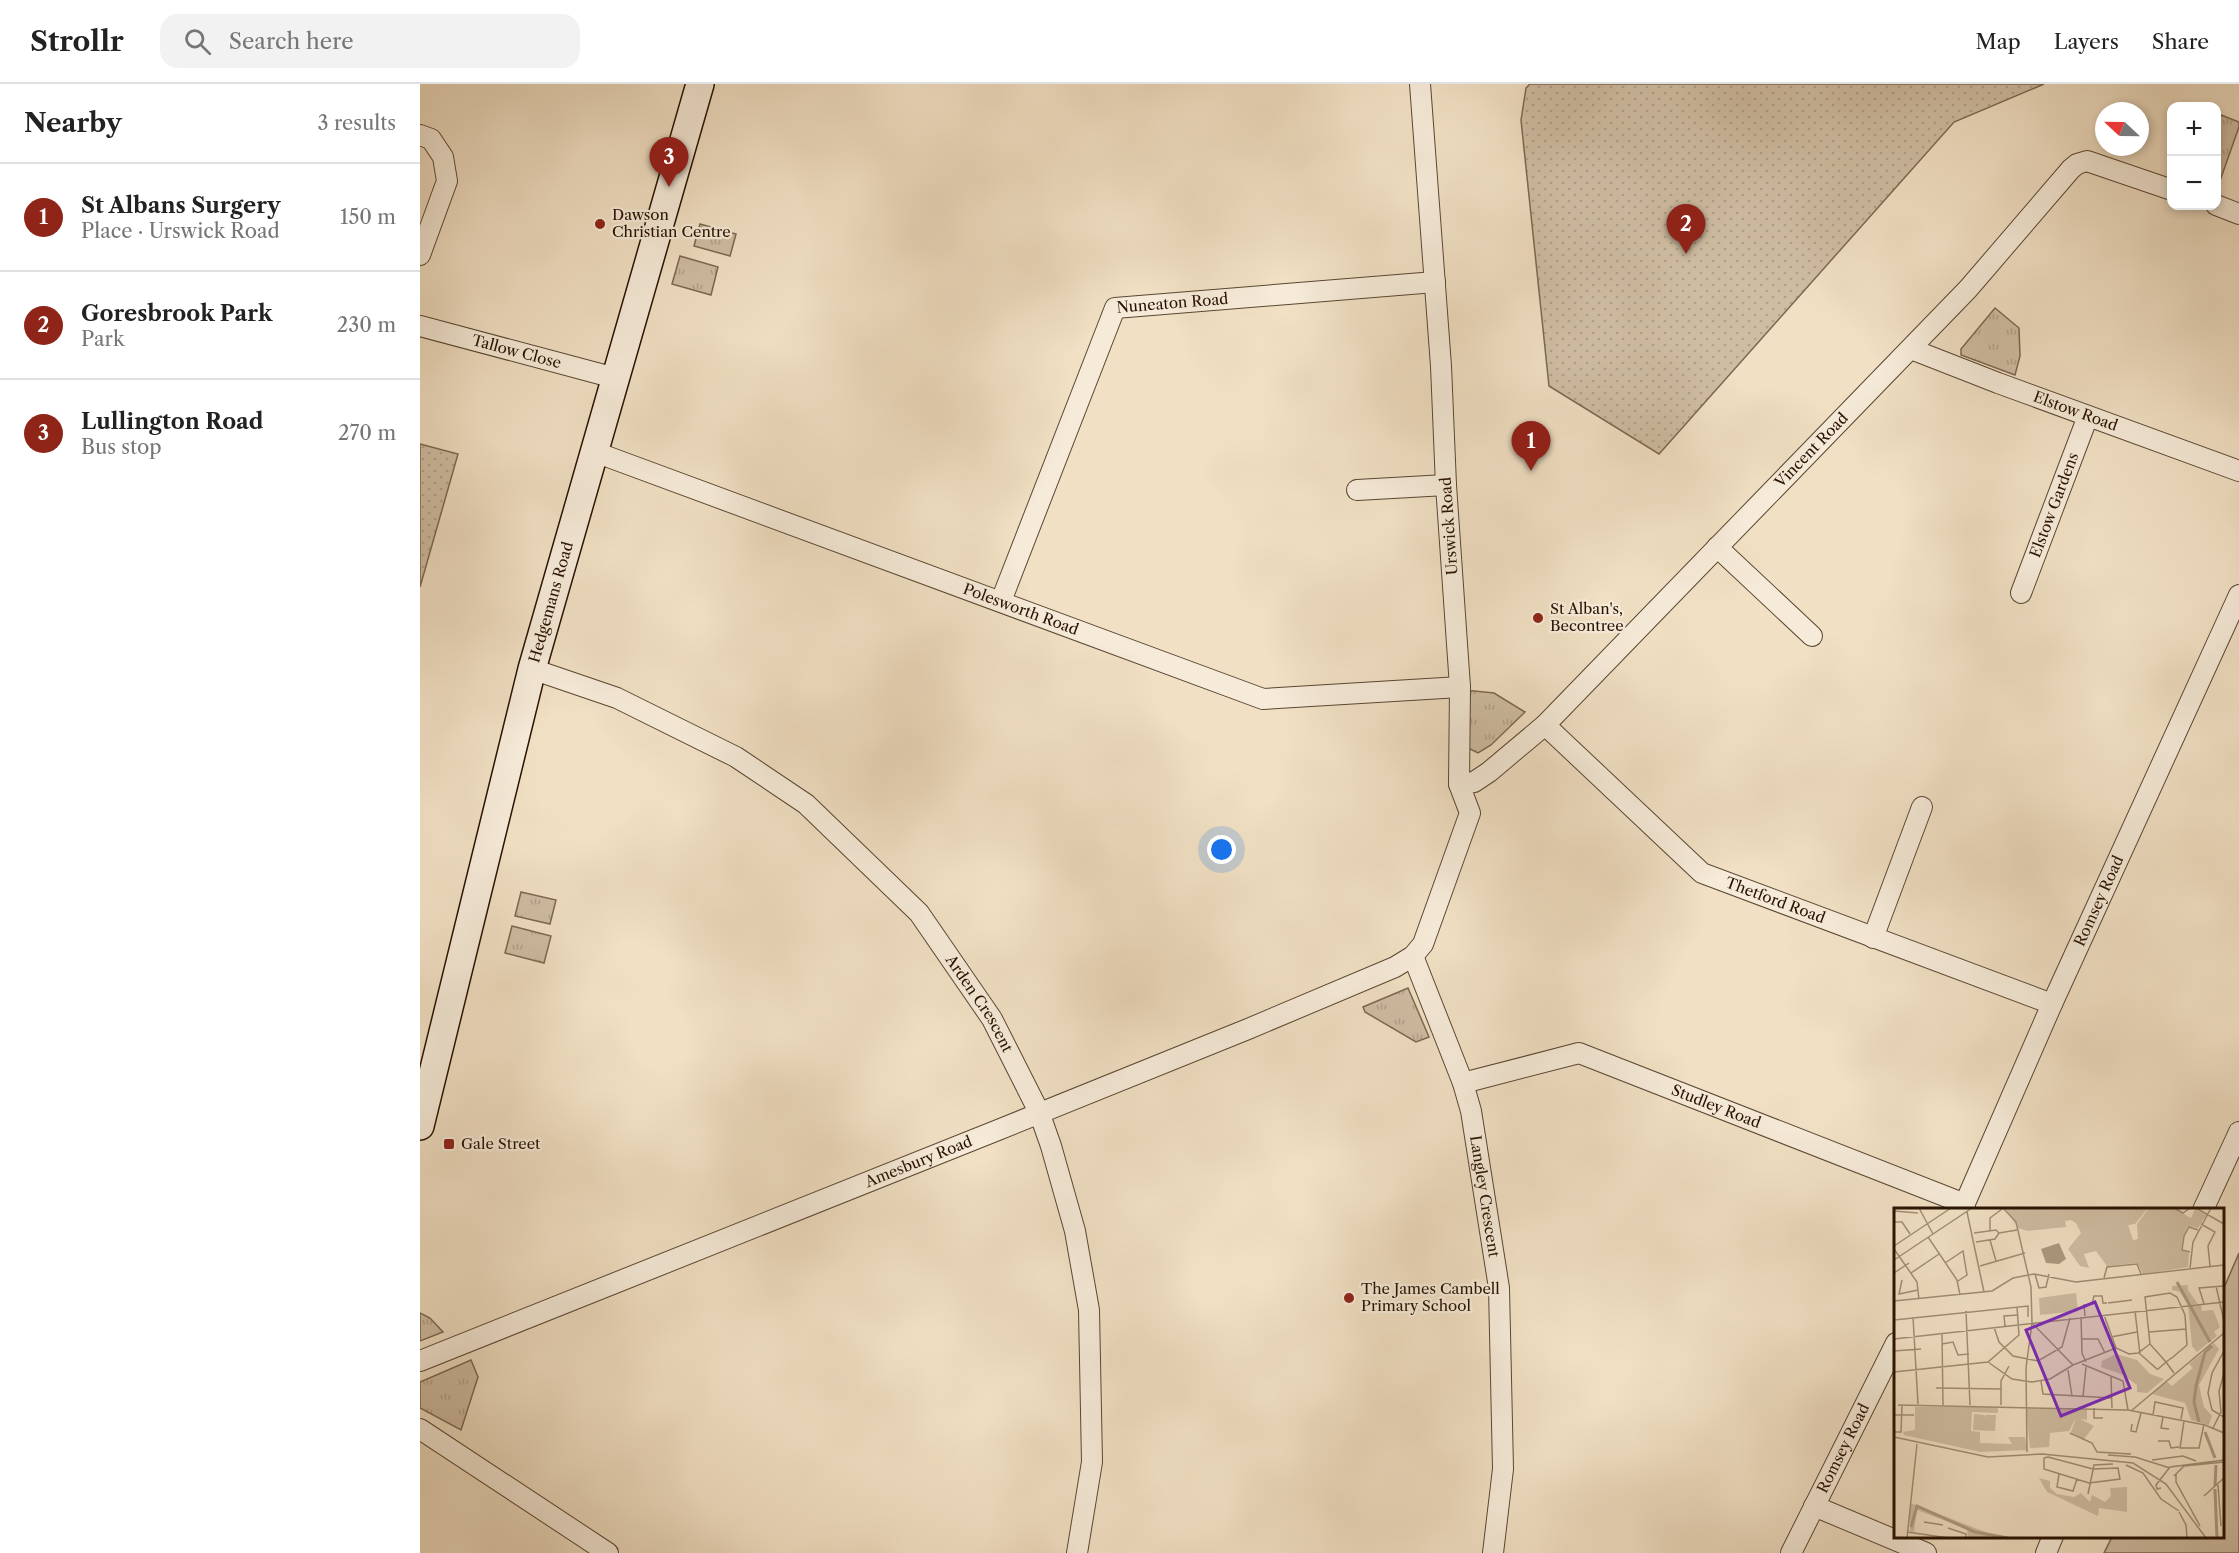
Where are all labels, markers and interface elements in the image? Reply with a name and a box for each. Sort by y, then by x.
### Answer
search box [160,14,580,68]
text: Strollr [30,24,124,58]
icon: search [181,25,214,58]
text: Search here [229,28,353,55]
text: Map [1976,29,2021,54]
text: Layers [2054,29,2119,54]
text: Share [2152,29,2209,54]
north arrow [2095,102,2149,156]
map controls [2167,102,2221,210]
button: + [2167,102,2221,156]
text: Nearby [24,107,122,139]
text: 3 results [318,111,396,135]
pin: 3 [650,138,688,187]
button: − [2167,156,2221,210]
text: St Albans Surgery [81,192,280,219]
pin: 2 [1666,204,1706,254]
text: 1 [39,205,48,229]
text: 150 m [340,205,396,229]
place label: Dawson Christian Centre [612,205,731,241]
marker: Dawson Christian Centre [593,217,607,231]
text: Place · Urswick Road [81,219,280,243]
street label: Nuneaton Road [1116,289,1229,317]
text: Goresbrook Park [81,300,272,327]
text: 2 [38,313,49,337]
text: 230 m [337,313,396,337]
text: Park [81,327,124,351]
street label: Tallow Close [470,330,563,372]
street label: Elstow Road [2031,387,2121,435]
text: Lullington Road [81,408,264,435]
street label: Vincent Road [1770,409,1852,492]
text: 3 [38,421,49,445]
text: 270 m [338,421,396,445]
pin: 1 [1512,422,1550,471]
text: Bus stop [81,435,162,459]
street label: Elstow Gardens [2025,450,2082,560]
street label: Urswick Road [1436,476,1461,576]
street label: Hedgemans Road [524,539,577,665]
street label: Polesworth Road [961,579,1081,639]
place label: St Alban's, Becontree [1550,599,1624,635]
marker: St Alban's, Becontree [1531,611,1545,625]
your location [1207,835,1236,864]
street label: Romsey Road [2070,852,2128,949]
street label: Thetford Road [1723,873,1828,927]
street label: Arden Crescent [941,950,1018,1056]
street label: Studley Road [1669,1080,1764,1132]
street label: Amesbury Road [861,1131,975,1192]
place label: Gale Street [461,1134,541,1153]
street label: Langley Crescent [1466,1134,1504,1259]
marker: Gale Street [442,1137,456,1151]
inset map [1894,1208,2224,1538]
place label: The James Cambell Primary School [1361,1279,1500,1315]
marker: The James Cambell Primary School [1342,1291,1356,1305]
street label: Romsey Road [1813,1400,1873,1496]

